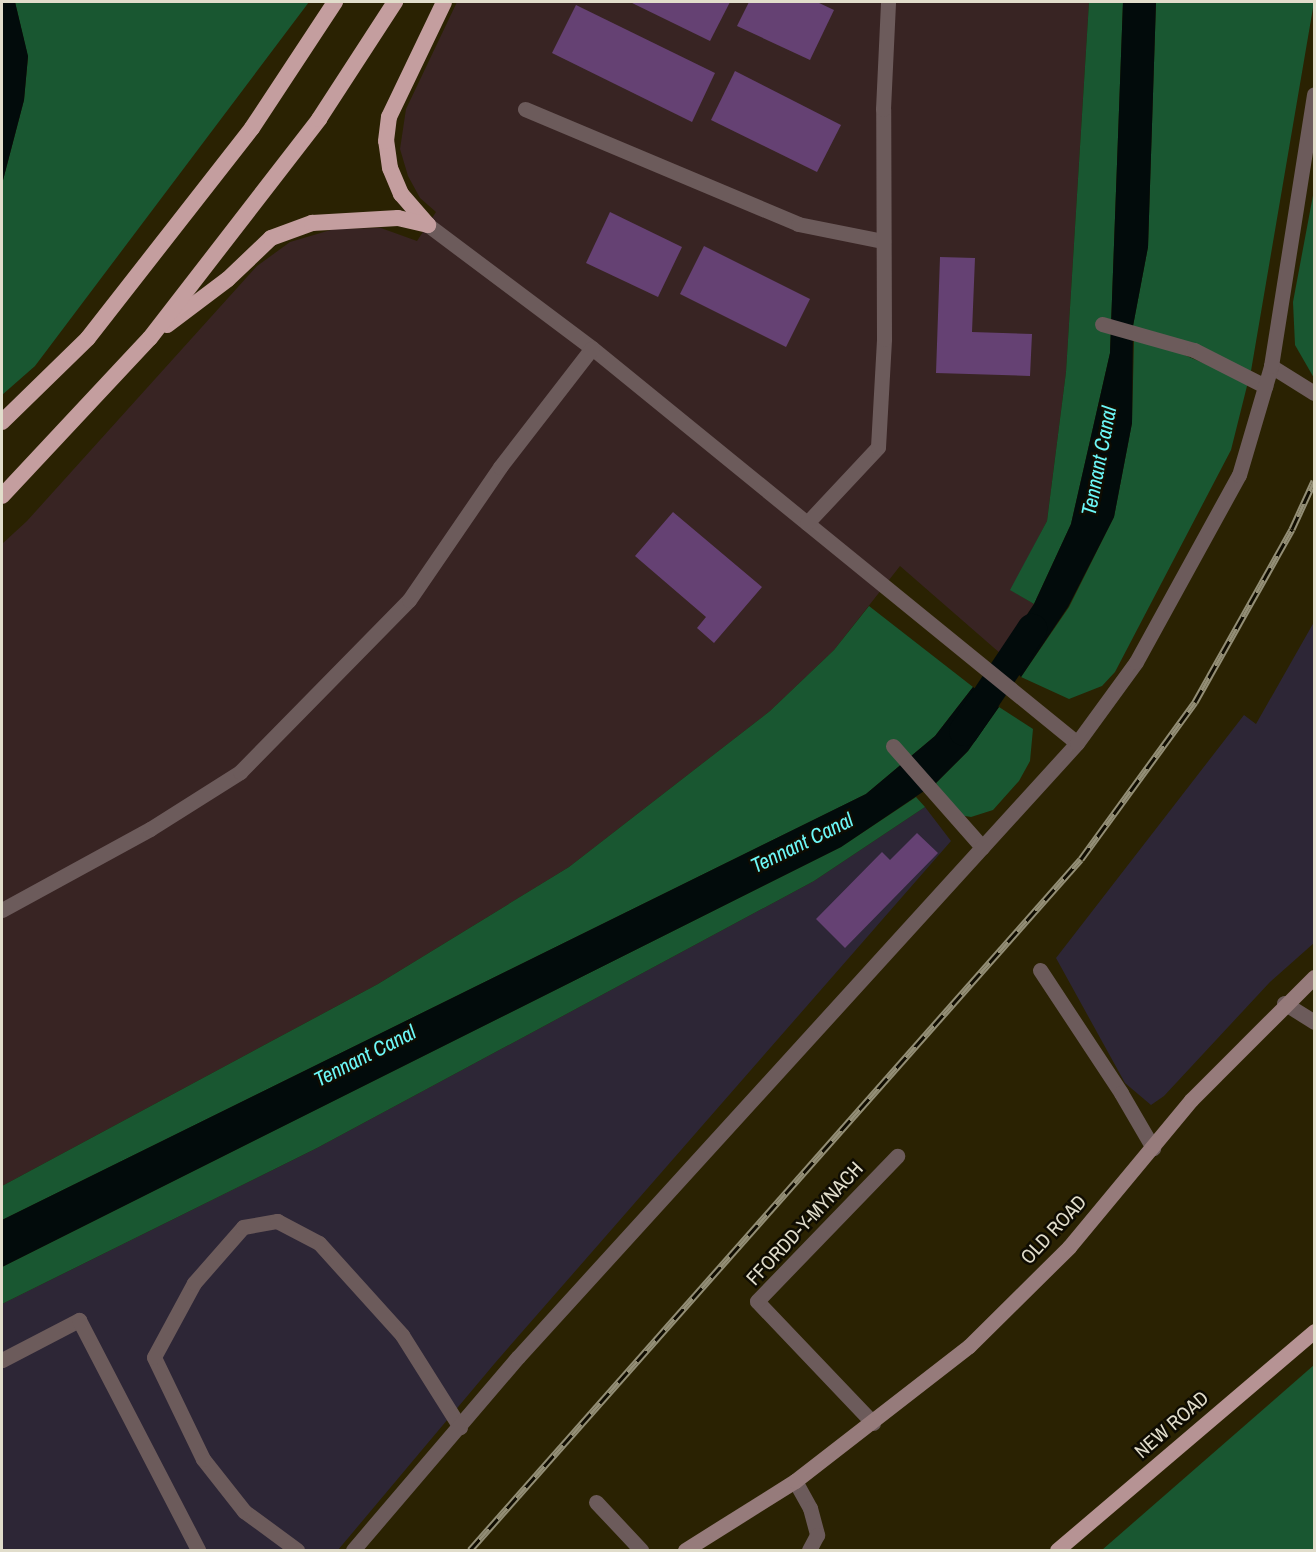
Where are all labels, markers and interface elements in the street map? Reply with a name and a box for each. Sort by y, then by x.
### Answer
water label: Tennant Canal [1076,404,1122,518]
water label: Tennant Canal [747,807,857,879]
water label: Tennant Canal [310,1020,420,1092]
street label: FFORDD-Y-MYNACH [741,1156,867,1290]
street label: OLD ROAD [1015,1189,1091,1269]
street label: NEW ROAD [1129,1385,1213,1463]

